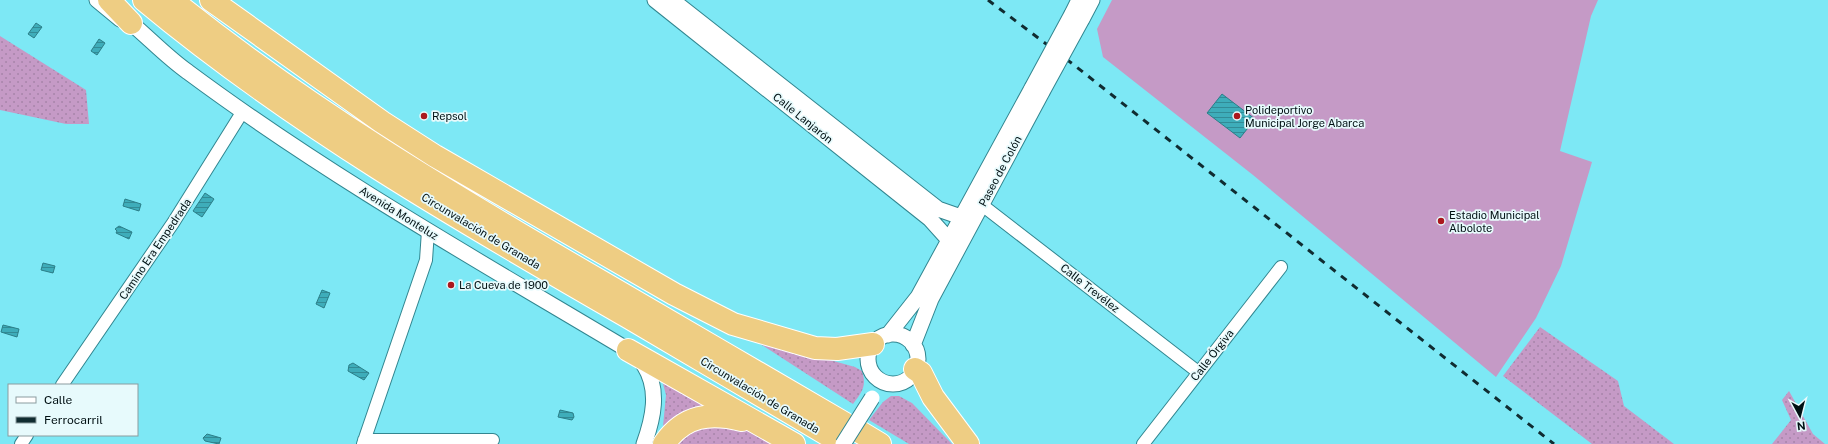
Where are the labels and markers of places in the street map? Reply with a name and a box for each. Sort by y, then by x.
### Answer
place label: Polideportivo Municipal Jorge Abarca [1245,104,1364,129]
place label: Repsol [432,110,467,122]
marker: Repsol [419,111,429,121]
marker: Polideportivo Municipal Jorge Abarca [1232,111,1242,121]
place label: Estadio Municipal Albolote [1449,209,1540,234]
marker: Estadio Municipal Albolote [1436,216,1446,226]
place label: La Cueva de 1900 [459,279,548,291]
marker: La Cueva de 1900 [446,280,456,290]

